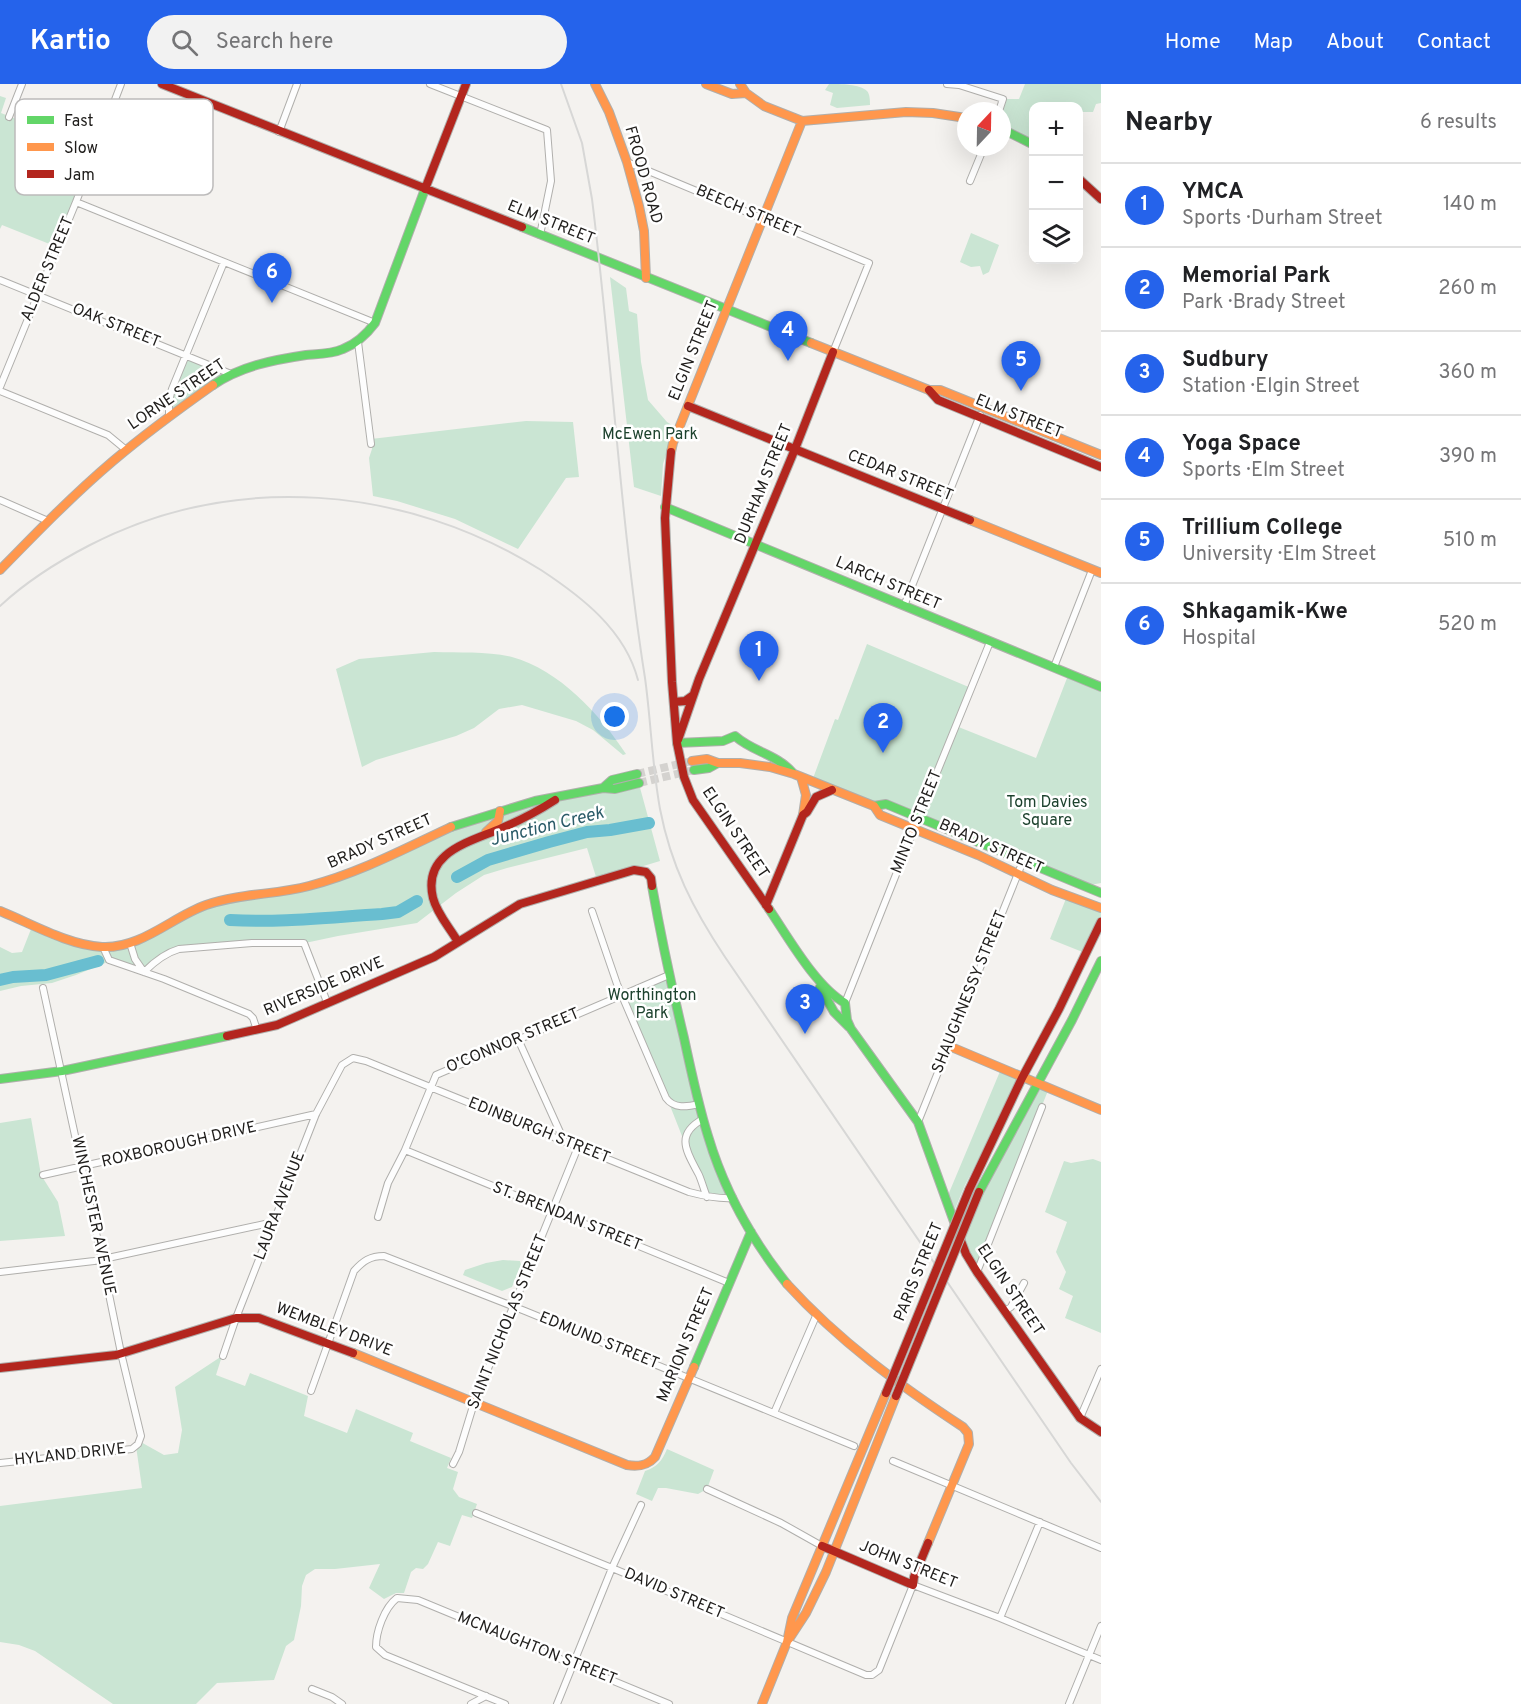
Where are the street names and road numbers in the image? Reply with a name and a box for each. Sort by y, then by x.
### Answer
street label: FROOD ROAD [620,124,666,226]
street label: BEECH STREET [693,181,803,243]
street label: ELM STREET [504,196,598,250]
street label: ALDER STREET [17,214,79,324]
street label: ELGIN STREET [665,298,723,404]
street label: OAK STREET [69,299,163,353]
street label: LORNE STREET [124,355,230,435]
street label: ELM STREET [972,390,1066,444]
street label: DURHAM STREET [731,421,797,547]
street label: CEDAR STREET [844,446,956,506]
street label: LARCH STREET [832,553,944,615]
street label: MINTO STREET [887,767,947,877]
street label: ELGIN STREET [697,783,773,883]
street label: BRADY STREET [325,810,435,874]
street label: BRADY STREET [936,815,1046,879]
street label: SHAUGHNESSY STREET [928,908,1012,1076]
street label: RIVERSIDE DRIVE [261,953,387,1021]
street label: O'CONNOR STREET [443,1004,583,1078]
street label: EDINBURGH STREET [465,1093,613,1169]
street label: ROXBOROUGH DRIVE [100,1117,258,1173]
street label: WINCHESTER AVENUE [66,1134,120,1298]
street label: LAURA AVENUE [250,1149,310,1263]
street label: ST. BRENDAN STREET [489,1178,645,1256]
street label: PARIS STREET [890,1220,948,1324]
street label: SAINT NICHOLAS STREET [464,1231,552,1413]
street label: ELGIN STREET [972,1240,1048,1340]
street label: MARION STREET [653,1285,719,1405]
street label: WEMBLEY DRIVE [273,1299,395,1361]
street label: EDMUND STREET [536,1308,662,1374]
street label: HYLAND DRIVE [13,1439,127,1471]
street label: JOHN STREET [856,1536,960,1594]
street label: DAVID STREET [621,1564,727,1624]
street label: MCNAUGHTON STREET [454,1608,620,1690]

